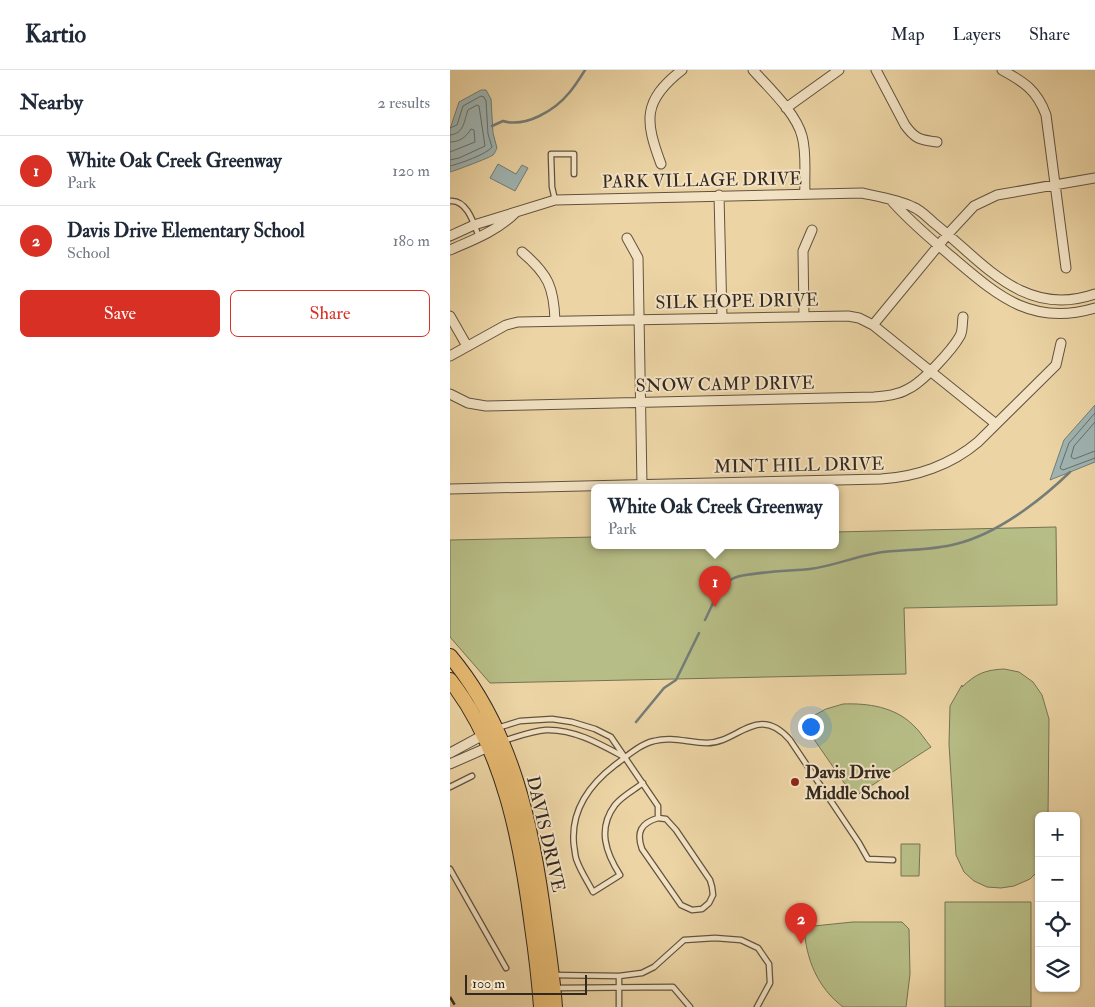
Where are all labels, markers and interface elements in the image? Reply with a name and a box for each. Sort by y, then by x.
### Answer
text: Kartio [25,19,86,50]
text: Map [891,23,925,46]
text: Layers [953,23,1001,46]
text: Share [1029,23,1070,46]
text: Nearby [20,89,83,116]
text: 2 results [377,93,430,113]
text: White Oak Creek Greenway [67,149,282,173]
text: 1 [33,161,39,181]
text: 120 m [392,161,430,181]
street label: PARK VILLAGE DRIVE [602,167,802,194]
text: Park [67,173,96,193]
text: Davis Drive Elementary School [67,219,305,243]
text: 2 [32,231,40,251]
text: 180 m [393,231,430,251]
text: School [67,243,110,263]
street label: SILK HOPE DRIVE [655,289,819,314]
button: Save [20,290,220,337]
button: Share [230,290,430,337]
street label: SNOW CAMP DRIVE [635,371,815,398]
street label: MINT HILL DRIVE [714,453,884,478]
popup [591,484,839,549]
text: White Oak Creek Greenway [608,495,822,519]
text: Park [608,519,637,539]
pin: 1 [699,566,731,607]
your location [798,714,824,740]
place label: Davis Drive Middle School [804,761,910,805]
street label: DAVIS DRIVE [521,774,570,895]
marker: Davis Drive Middle School [789,776,801,788]
map controls [1035,812,1080,992]
button: + [1035,812,1080,857]
button: − [1035,857,1080,902]
button: locate [1035,902,1080,947]
pin: 2 [785,903,817,944]
button: layers [1035,947,1080,992]
scale bar [465,972,588,995]
text: 100 m [472,975,505,992]

